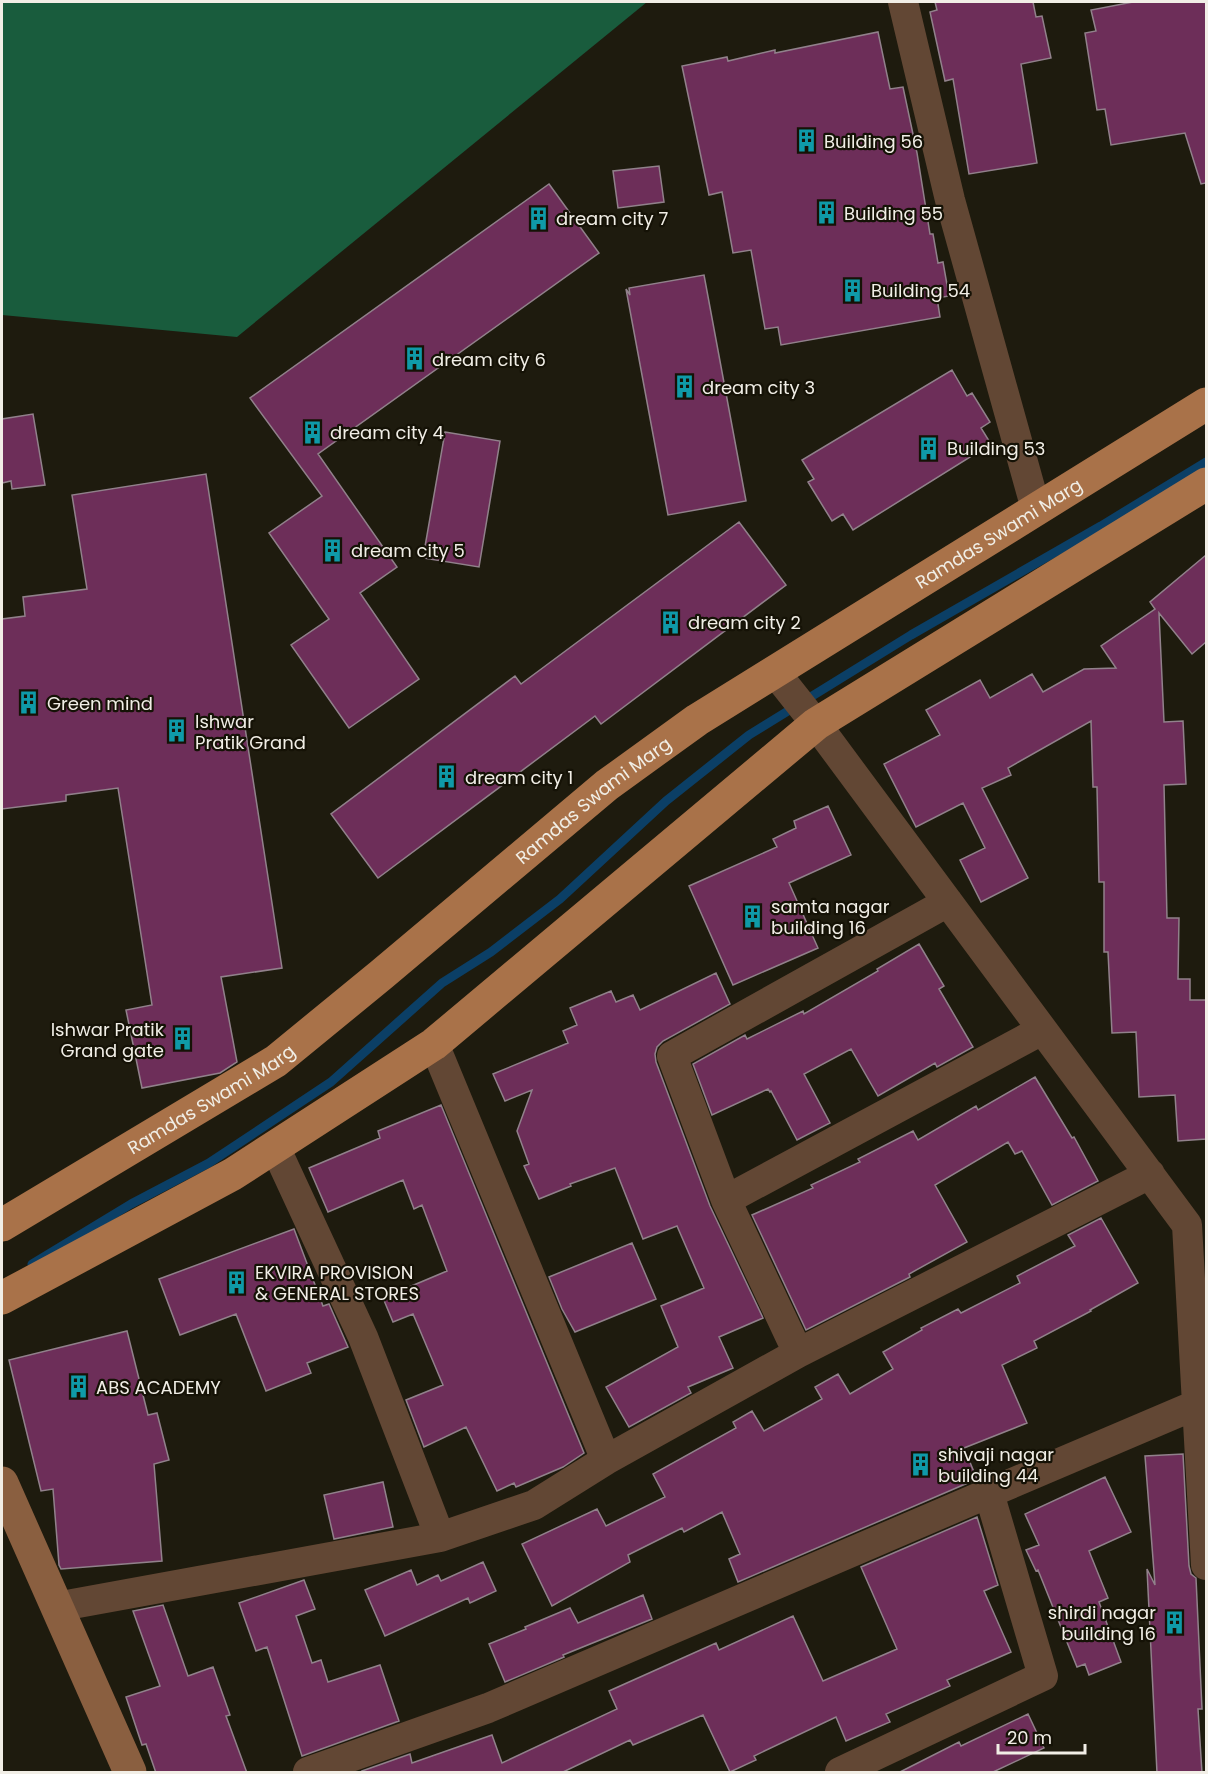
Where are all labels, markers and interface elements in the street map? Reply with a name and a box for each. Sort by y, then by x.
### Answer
building icon: Building 56 [793,128,819,154]
place label: Building 56 [824,129,923,154]
building icon: Building 55 [813,200,839,226]
place label: Building 55 [844,201,943,226]
building icon: dream city 7 [525,205,551,231]
place label: dream city 7 [556,206,668,231]
building icon: Building 54 [840,277,866,303]
place label: Building 54 [871,278,970,303]
building icon: dream city 6 [401,346,427,372]
place label: dream city 6 [432,347,546,372]
building icon: dream city 3 [671,374,697,400]
place label: dream city 3 [702,375,815,400]
building icon: dream city 4 [299,419,325,445]
place label: dream city 4 [330,420,444,445]
building icon: Building 53 [916,435,942,461]
place label: Building 53 [947,436,1045,461]
street label: Ramdas Swami Marg [910,472,1087,594]
building icon: dream city 5 [320,537,346,563]
place label: dream city 5 [351,538,465,563]
building icon: dream city 2 [657,609,683,635]
place label: dream city 2 [688,610,801,635]
building icon: Green mind [16,690,42,716]
place label: Green mind [47,691,153,716]
place label: Ishwar Pratik Grand [195,709,306,755]
building icon: Ishwar Pratik Grand [164,718,190,744]
street label: Ramdas Swami Marg [510,731,676,869]
building icon: dream city 1 [434,764,460,790]
place label: dream city 1 [465,765,573,790]
place label: samta nagar building 16 [771,894,890,940]
building icon: samta nagar building 16 [740,903,766,929]
place label: Ishwar Pratik Grand gate [51,1017,165,1063]
building icon: Ishwar Pratik Grand gate [169,1026,195,1052]
street label: Ramdas Swami Marg [123,1038,300,1160]
place label: EKVIRA PROVISION & GENERAL STORES [255,1260,419,1306]
building icon: EKVIRA PROVISION & GENERAL STORES [224,1269,250,1295]
building icon: ABS ACADEMY [65,1374,91,1400]
place label: ABS ACADEMY [96,1375,221,1400]
place label: shivaji nagar building 44 [938,1442,1054,1488]
building icon: shivaji nagar building 44 [907,1451,933,1477]
place label: shirdi nagar building 16 [1048,1600,1156,1646]
building icon: shirdi nagar building 16 [1161,1609,1187,1635]
scale bar [998,1717,1085,1755]
text: 20 m [1007,1725,1052,1750]

